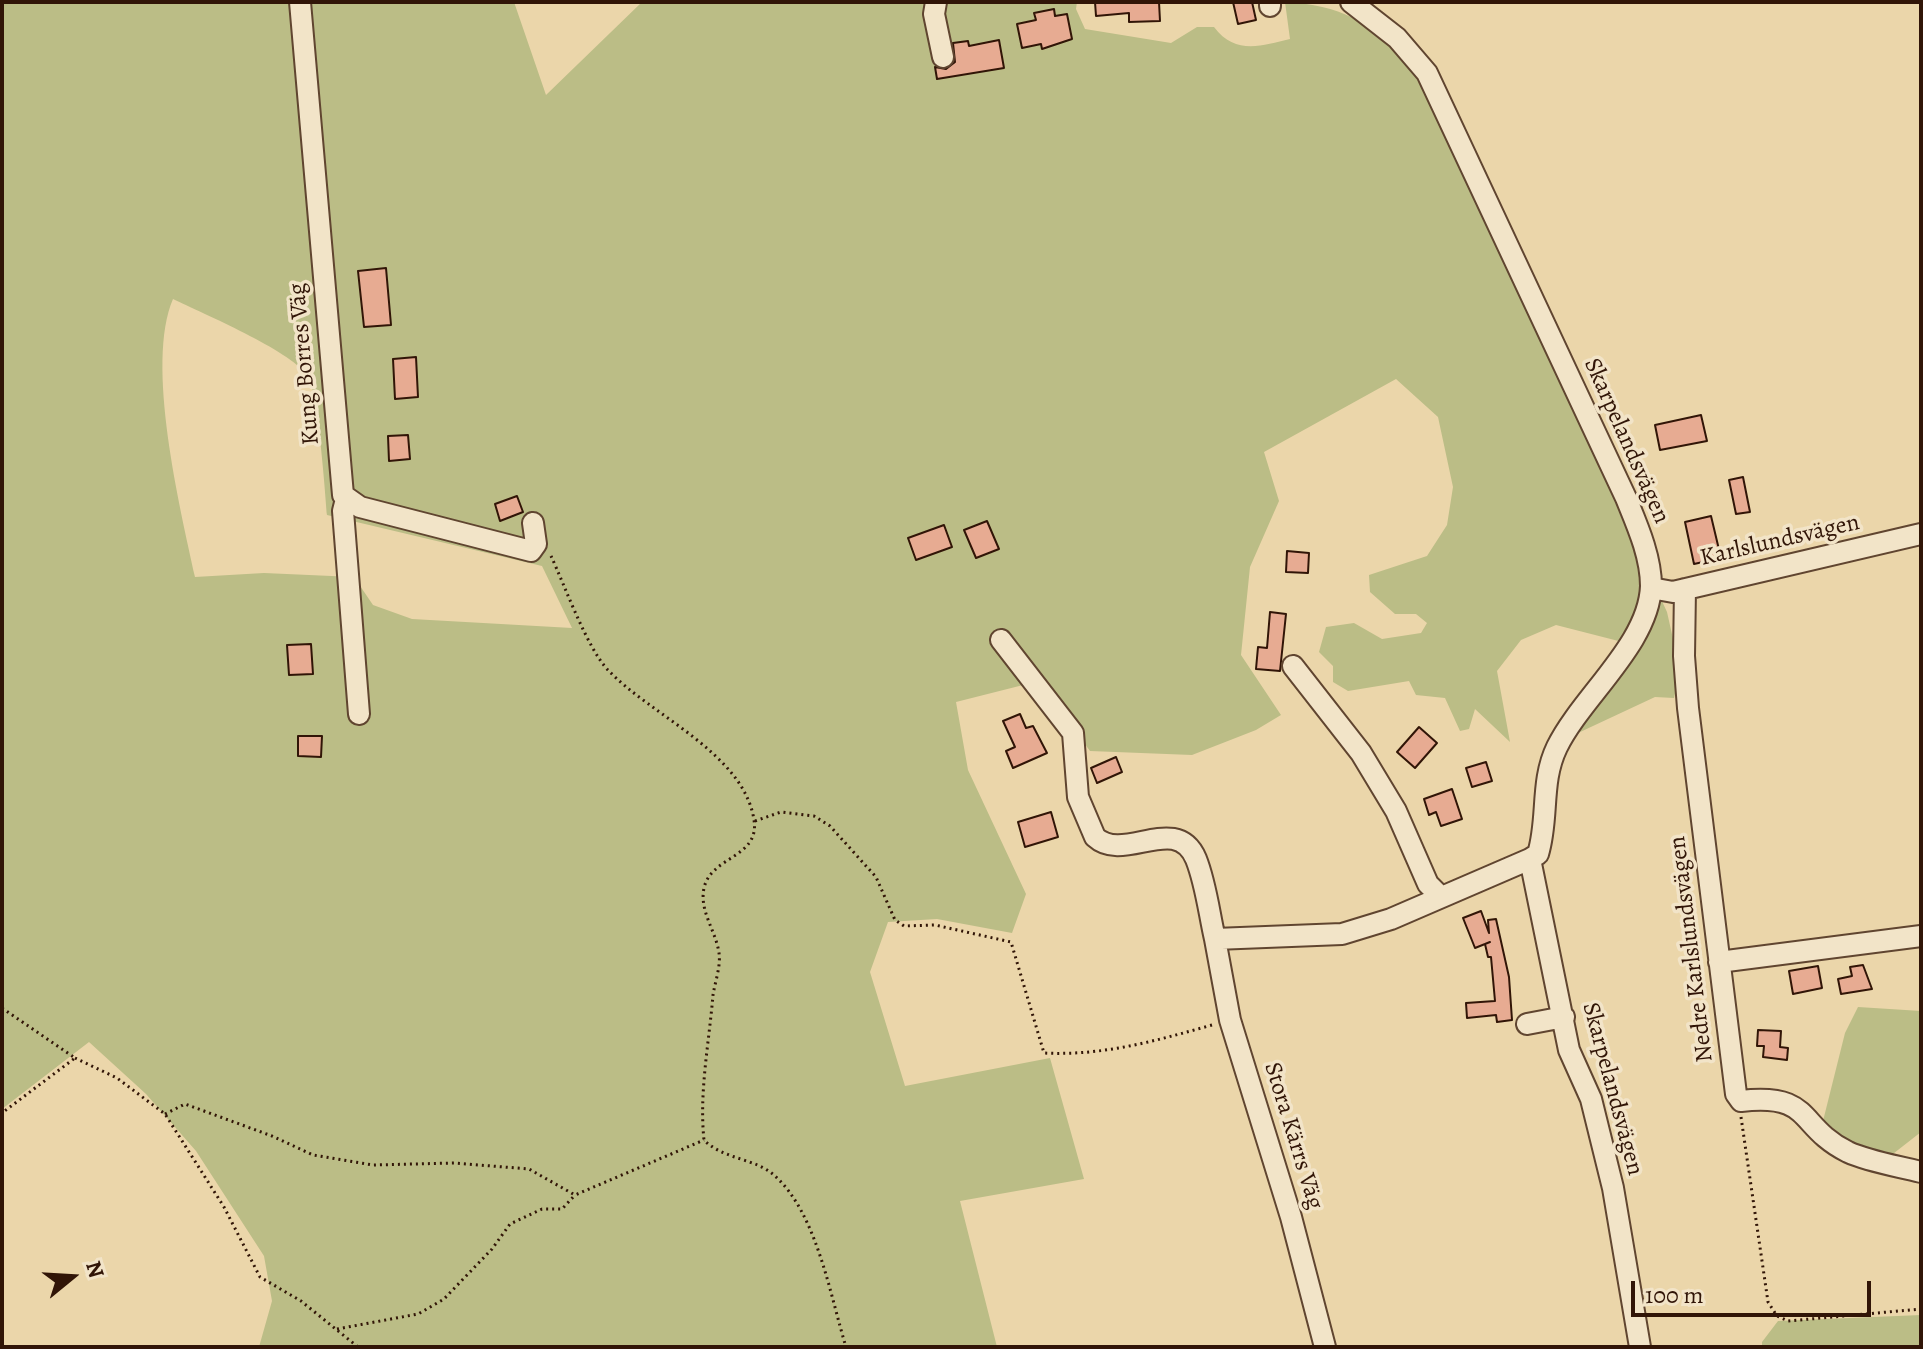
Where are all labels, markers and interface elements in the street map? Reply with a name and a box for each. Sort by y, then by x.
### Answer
street label: Kung Borres Väg [284,282,326,446]
street label: Skarpelandsvägen [1577,354,1675,528]
street label: Karlslundsvägen [1698,509,1862,573]
street label: Nedre Karlslundsvägen [1664,834,1720,1064]
street label: Skarpelandsvägen [1575,999,1649,1179]
street label: Stora Kärrs Väg [1257,1059,1329,1213]
north arrow [32,1237,112,1317]
text: N [78,1257,112,1282]
scale bar [1635,1265,1875,1315]
text: 100 m [1645,1279,1704,1311]

